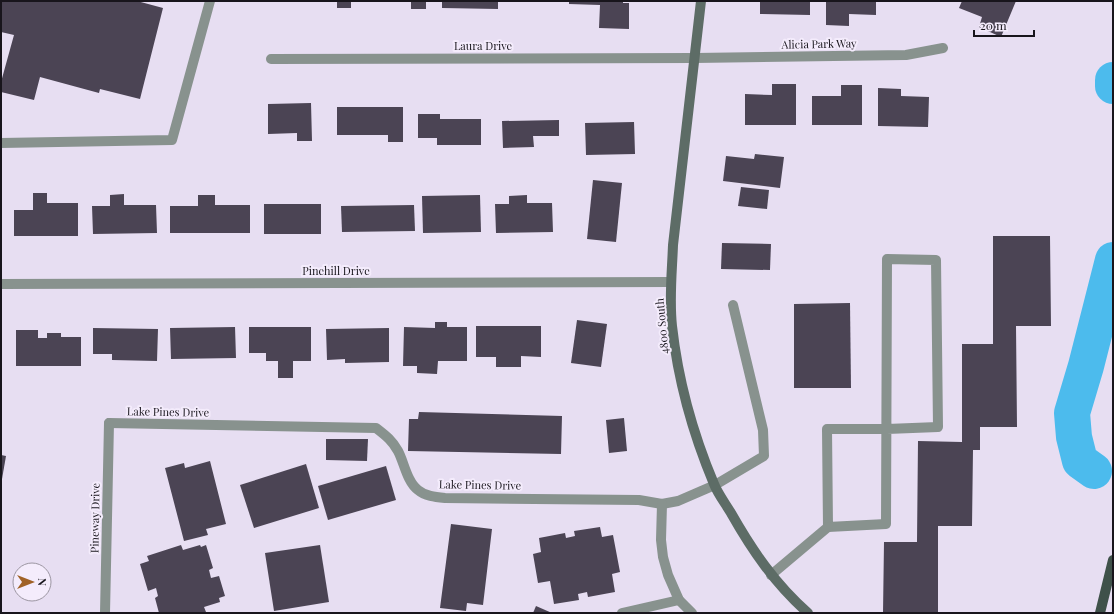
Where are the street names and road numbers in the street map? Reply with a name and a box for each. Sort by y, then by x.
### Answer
street label: Alicia Park Way [780,35,857,52]
street label: Laura Drive [454,38,513,53]
street label: Pinehill Drive [302,263,370,278]
street label: 4800 South [652,297,671,355]
street label: Lake Pines Drive [127,403,210,420]
street label: Lake Pines Drive [439,476,522,493]
street label: Pineway Drive [86,482,103,553]

